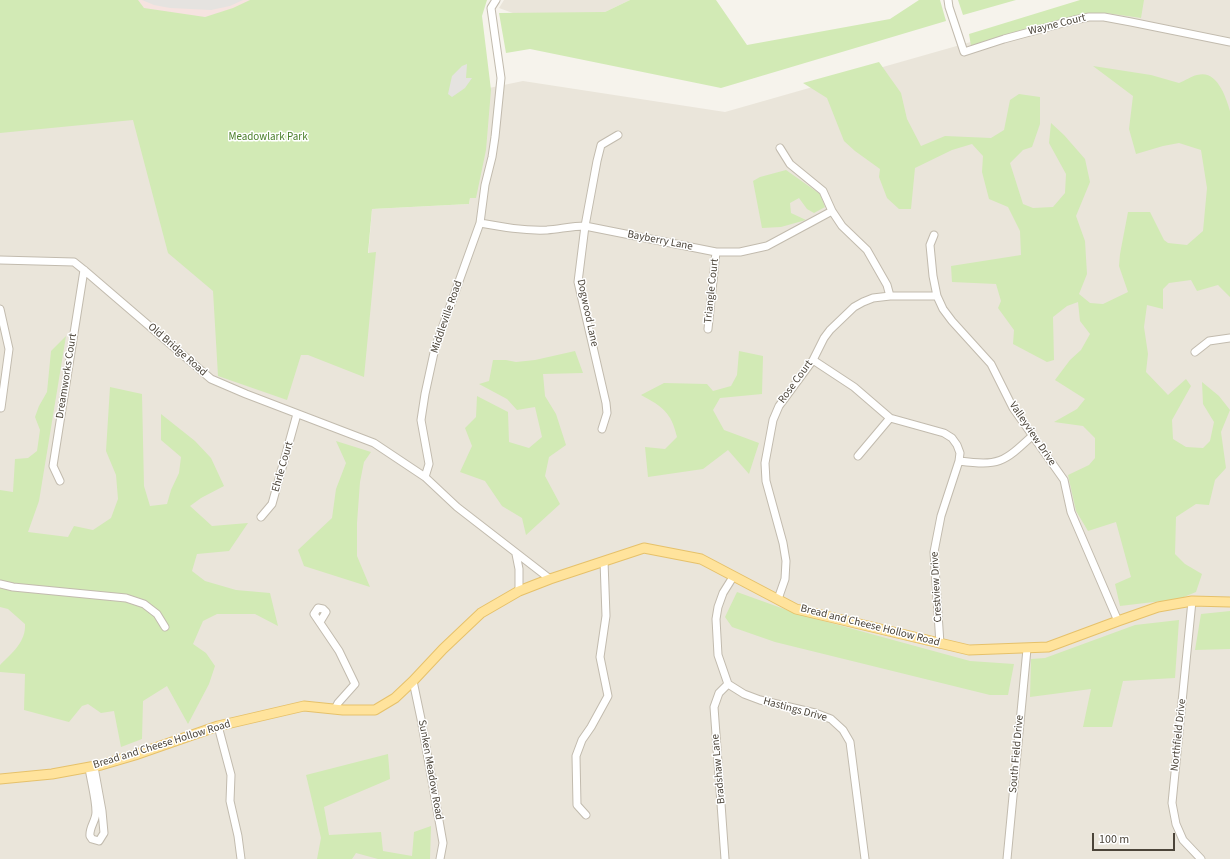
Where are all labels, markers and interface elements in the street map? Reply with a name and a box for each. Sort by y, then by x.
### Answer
street label: Wayne Court [1027,12,1087,38]
park label: Meadowlark Park [228,131,308,145]
street label: Bayberry Lane [626,228,694,254]
street label: Triangle Court [702,258,722,324]
street label: Dogwood Lane [573,278,601,348]
street label: Middleville Road [428,279,466,355]
street label: Old Bridge Road [145,321,209,379]
street label: Dreamworks Court [54,332,80,420]
street label: Rose Court [776,358,816,406]
street label: Valleyview Drive [1006,399,1058,469]
street label: Ehrle Court [270,440,296,494]
street label: Crestview Drive [929,551,945,623]
street label: Bread and Cheese Hollow Road [799,602,941,650]
street label: Hastings Drive [762,695,828,725]
street label: Northfield Drive [1169,698,1189,772]
street label: South Field Drive [1007,714,1027,794]
street label: Bread and Cheese Hollow Road [92,718,232,772]
street label: Sunken Meadow Road [415,719,445,821]
street label: Bradshaw Lane [709,733,729,805]
scale bar [1094,825,1177,851]
text: 100 m [1099,831,1129,848]

